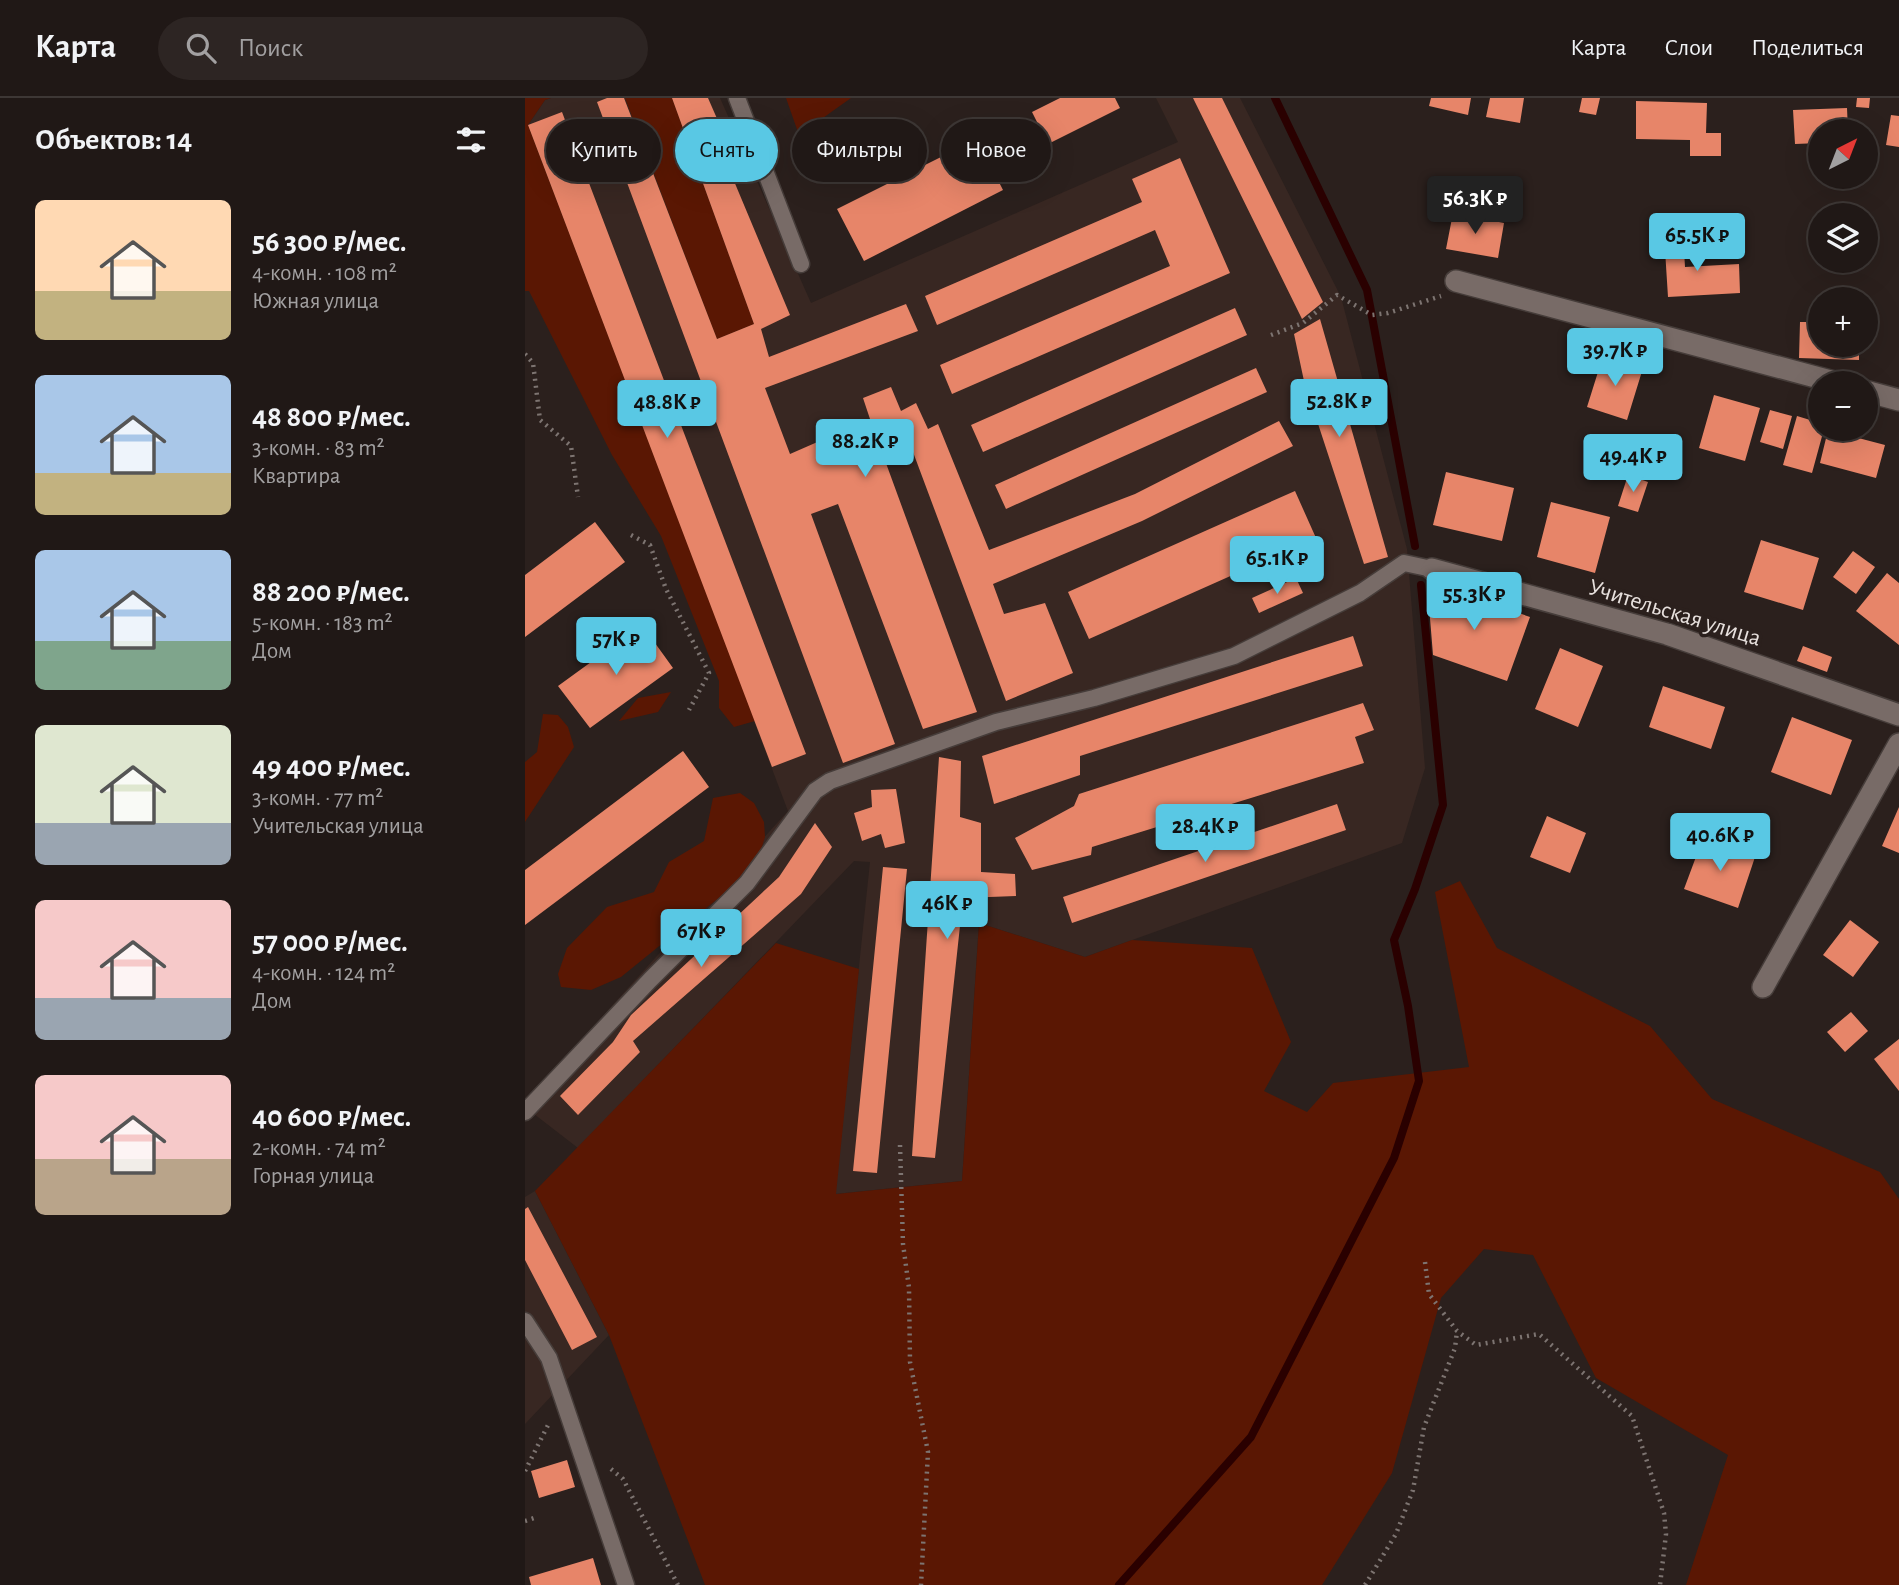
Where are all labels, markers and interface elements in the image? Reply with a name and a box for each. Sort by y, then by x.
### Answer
search box [158,17,648,80]
icon: search [182,29,220,67]
text: Карта [35,31,116,64]
text: Поиск [238,35,303,61]
text: Карта [1570,36,1626,60]
text: Слои [1664,36,1713,60]
text: Поделиться [1751,36,1864,60]
chip: Купить [546,119,661,182]
chip: Снять [675,119,778,182]
chip: Фильтры [792,119,927,182]
chip: Новое [941,119,1051,182]
north arrow [1808,119,1878,189]
map controls [1808,119,1878,441]
icon: filters [452,121,490,159]
text: Объектов: 14 [35,125,192,155]
pin: 56.3K ₽ [1410,176,1540,236]
text: 56.3K ₽ [1443,187,1507,210]
button: layers [1808,203,1878,273]
pin: 65.5K ₽ [1632,214,1762,273]
text: 65.5K ₽ [1665,224,1729,247]
text: 56 300 ₽/мес. [252,227,407,257]
icon: home [91,228,175,312]
text: 4-комн. · 108 m² [252,262,397,285]
button: + [1808,287,1878,357]
text: Южная улица [252,290,379,313]
pin: 39.7K ₽ [1550,328,1680,388]
text: 39.7K ₽ [1583,339,1647,362]
button: − [1808,371,1878,441]
pin: 48.8K ₽ [602,380,732,440]
pin: 52.8K ₽ [1274,380,1404,439]
text: 52.8K ₽ [1306,390,1372,413]
text: 48.8K ₽ [633,391,701,414]
text: 48 800 ₽/мес. [252,402,411,432]
icon: home [91,403,175,487]
pin: 88.2K ₽ [800,420,930,479]
text: 88.2K ₽ [832,430,898,453]
pin: 49.4K ₽ [1568,434,1698,494]
text: 3-комн. · 83 m² [252,437,385,460]
text: 49.4K ₽ [1599,445,1667,468]
text: Квартира [252,465,340,488]
pin: 65.1K ₽ [1212,536,1342,596]
text: 65.1K ₽ [1246,547,1308,570]
pin: 55.3K ₽ [1409,573,1539,632]
street label: Учительская улица [1586,575,1764,651]
text: 88 200 ₽/мес. [252,577,410,607]
icon: home [91,578,175,662]
text: 55.3K ₽ [1443,583,1505,606]
text: 5-комн. · 183 m² [252,612,393,635]
pin: 57K ₽ [567,618,665,677]
text: 57K ₽ [592,628,640,651]
text: Дом [252,640,292,663]
text: 49 400 ₽/мес. [252,752,411,782]
icon: home [91,753,175,837]
text: 3-комн. · 77 m² [252,787,383,810]
pin: 28.4K ₽ [1140,804,1270,864]
pin: 40.6K ₽ [1655,814,1785,873]
text: Учительская улица [252,815,424,838]
text: 28.4K ₽ [1172,815,1238,838]
text: 40.6K ₽ [1686,824,1754,847]
pin: 46K ₽ [898,882,996,941]
text: 46K ₽ [922,892,972,915]
pin: 67K ₽ [652,910,750,969]
text: 67K ₽ [677,920,725,943]
text: 57 000 ₽/мес. [252,927,408,957]
icon: home [91,928,175,1012]
text: 4-комн. · 124 m² [252,962,395,985]
text: Дом [252,990,292,1013]
text: 40 600 ₽/мес. [252,1102,411,1132]
icon: home [91,1103,175,1187]
text: 2-комн. · 74 m² [252,1137,386,1160]
text: Горная улица [252,1165,374,1188]

